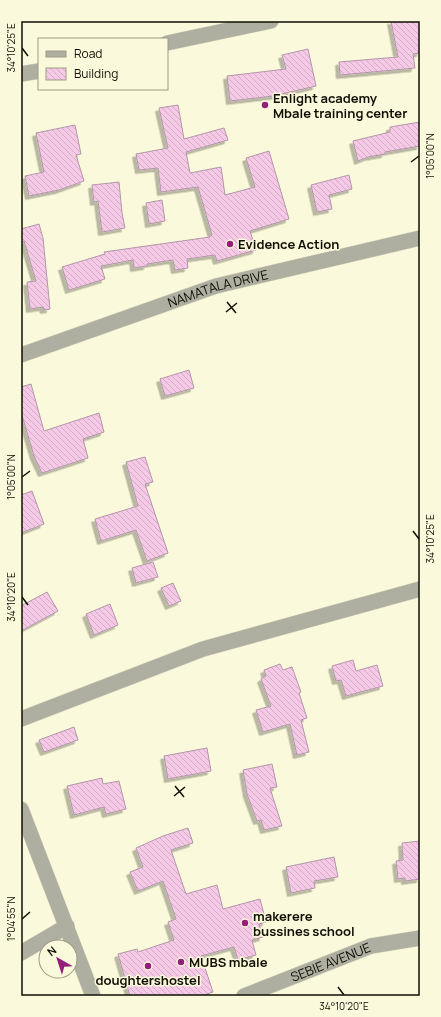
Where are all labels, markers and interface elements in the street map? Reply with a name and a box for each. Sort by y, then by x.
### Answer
text: 34°10'25"E [4,23,18,73]
legend [38,38,168,90]
text: Road [74,45,102,62]
text: Building [74,65,118,82]
place label: Enlight academy Mbale training center [273,89,407,122]
marker: Enlight academy Mbale training center [260,100,270,110]
text: 1°05'00"N [423,133,437,179]
place label: Evidence Action [238,235,339,253]
marker: Evidence Action [225,239,235,249]
street label: NAMATALA DRIVE [165,265,270,311]
text: 1°05'00"N [4,454,18,500]
text: 34°10'25"E [423,514,437,564]
text: 34°10'20"E [4,572,18,622]
text: 1°04'55"N [4,897,18,941]
place label: makerere bussines school [253,907,355,940]
marker: makerere bussines school [240,918,250,928]
street label: SEBIE AVENUE [288,938,373,986]
north arrow [38,939,78,979]
text: N [44,942,59,959]
place label: MUBS mbale [189,953,268,971]
marker: MUBS mbale [176,957,186,967]
marker: doughtershostel [143,961,153,971]
place label: doughtershostel [95,971,201,989]
text: 34°10'20"E [319,999,369,1013]

